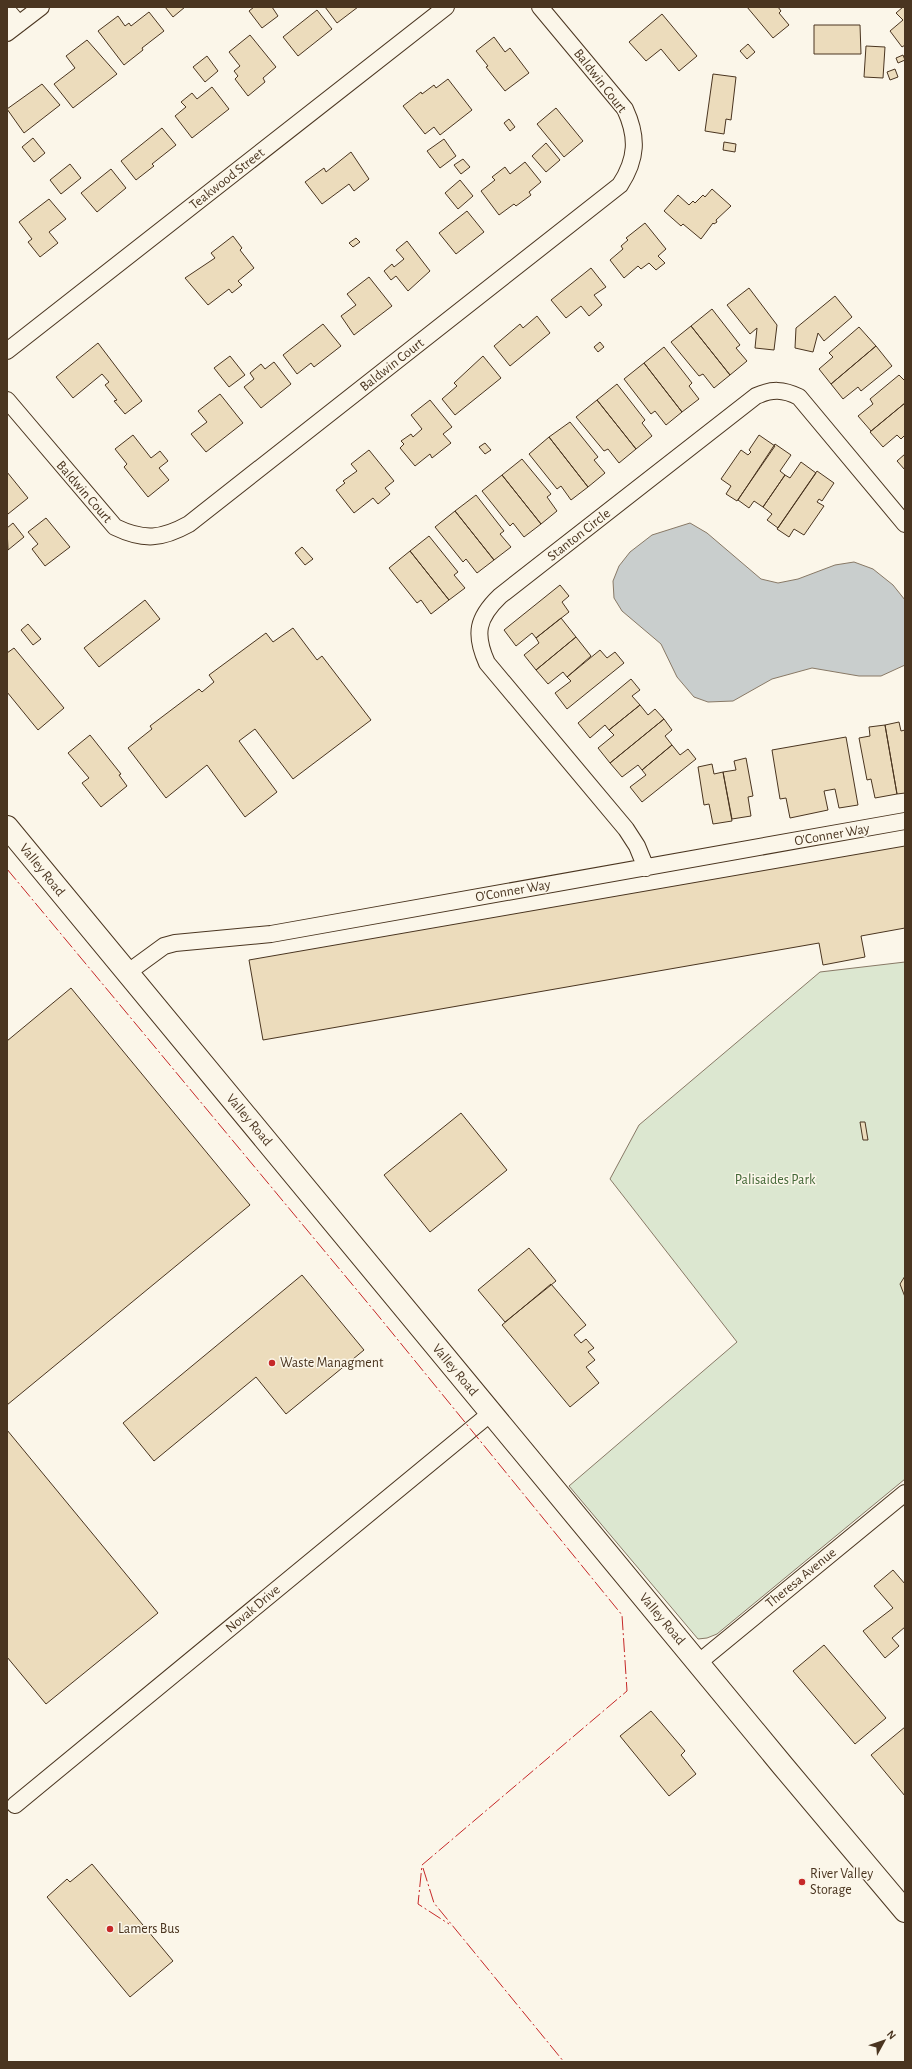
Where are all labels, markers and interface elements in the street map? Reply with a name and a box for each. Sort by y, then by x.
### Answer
street label: Baldwin Court [571,46,630,116]
street label: Teakwood Street [187,145,267,212]
street label: Baldwin Court [357,335,427,394]
street label: Baldwin Court [53,458,115,526]
street label: Stanton Circle [545,506,613,564]
street label: O'Conner Way [793,821,871,849]
street label: Valley Road [17,841,67,899]
street label: O'Conner Way [474,877,552,905]
street label: Valley Road [223,1091,275,1149]
park label: Palisaides Park [735,1173,816,1187]
street label: Valley Road [429,1341,481,1399]
place label: Waste Managment [280,1356,384,1370]
marker: Waste Managment [267,1358,277,1368]
street label: Theresa Avenue [763,1545,839,1611]
street label: Novak Drive [223,1582,283,1636]
street label: Valley Road [636,1590,688,1648]
place label: River Valley Storage [810,1867,873,1897]
marker: River Valley Storage [797,1877,807,1887]
place label: Lamers Bus [118,1922,180,1936]
marker: Lamers Bus [105,1924,115,1934]
north arrow [864,2021,904,2061]
text: N [885,2028,898,2041]

